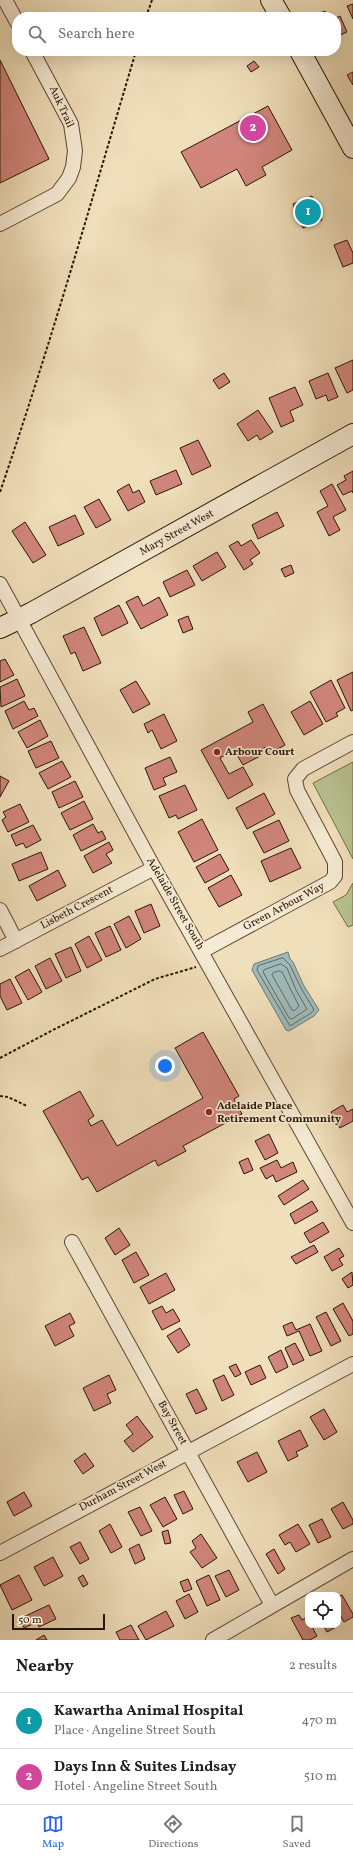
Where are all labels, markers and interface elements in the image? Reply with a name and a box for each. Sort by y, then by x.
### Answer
search box [12,12,341,56]
icon: search [26,23,48,45]
text: Search here [58,24,135,45]
street label: Auk Trail [45,84,77,130]
pin: 2 [240,113,266,143]
pin: 1 [295,197,321,227]
street label: Mary Street West [137,506,217,560]
place label: Arbour Court [225,745,294,760]
marker: Arbour Court [212,747,222,757]
street label: Adelaide Street South [142,855,208,953]
street label: Green Arbour Way [241,879,327,935]
street label: Lisbeth Crescent [38,882,116,933]
your location [155,1056,175,1076]
place label: Adelaide Place Retirement Community [217,1099,342,1127]
marker: Adelaide Place Retirement Community [204,1107,214,1117]
street label: Bay Street [154,1398,190,1448]
street label: Durham Street West [76,1456,170,1515]
map controls [305,1592,341,1628]
button: locate [305,1592,341,1628]
scale bar [12,1612,105,1631]
text: 50 m [18,1613,42,1628]
text: Nearby [16,1655,74,1678]
text: 2 results [289,1657,337,1675]
text: Kawartha Animal Hospital [54,1701,243,1722]
text: 1 [26,1712,32,1730]
text: 470 m [302,1712,337,1730]
text: Place · Angeline Street South [54,1722,216,1740]
text: Days Inn & Suites Lindsay [54,1757,236,1778]
text: 2 [26,1768,32,1786]
text: 510 m [304,1768,337,1786]
text: Hotel · Angeline Street South [54,1778,217,1796]
tab: Map [42,1813,64,1852]
tab: Directions [148,1813,199,1852]
tab: Saved [283,1813,311,1852]

